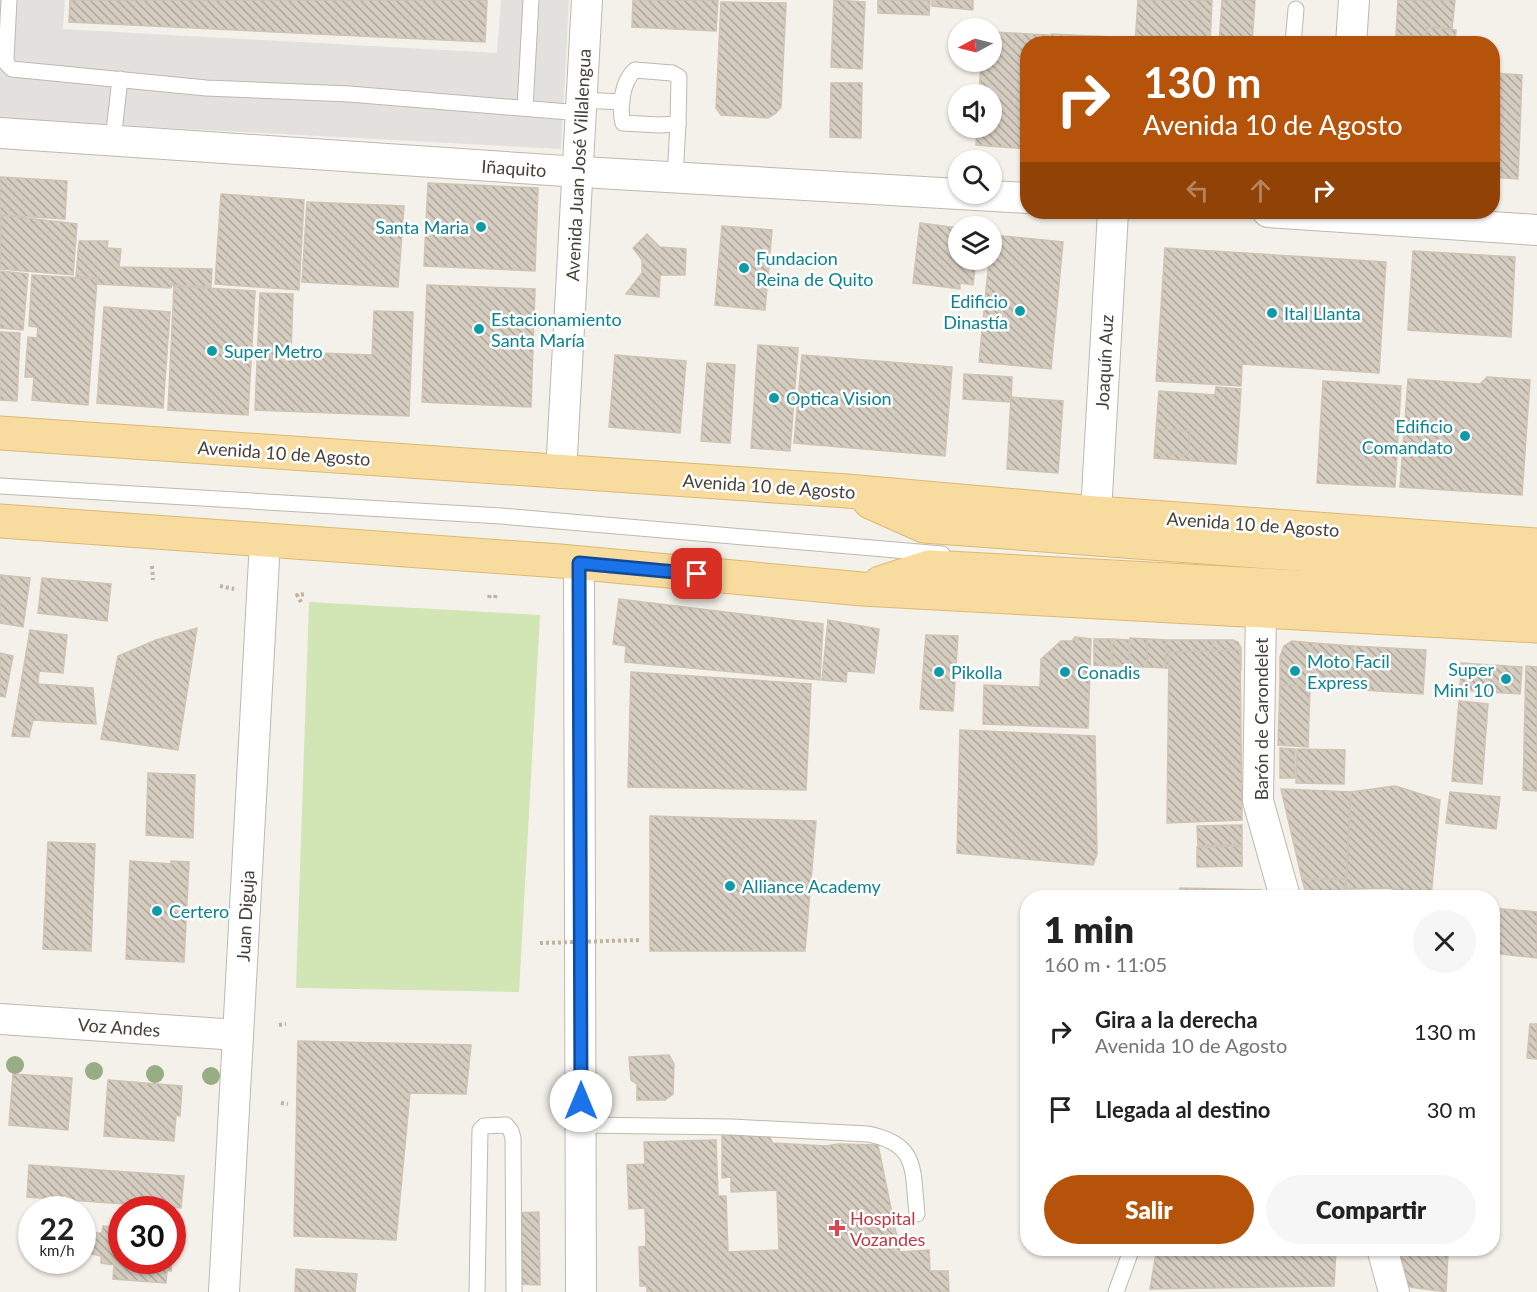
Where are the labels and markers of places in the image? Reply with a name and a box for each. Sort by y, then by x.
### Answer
place label: Santa Maria [375,216,469,238]
marker: Santa Maria [474,220,488,234]
place label: Fundacion Reina de Quito [756,247,874,290]
marker: Fundacion Reina de Quito [737,261,751,275]
place label: Edificio Dinastía [943,290,1008,333]
place label: Ital Llanta [1284,302,1361,324]
marker: Edificio Dinastía [1013,304,1027,318]
marker: Ital Llanta [1265,306,1279,320]
place label: Estacionamiento Santa María [491,308,622,351]
marker: Estacionamiento Santa María [472,322,486,336]
place label: Super Metro [224,340,323,362]
marker: Super Metro [205,344,219,358]
place label: Optica Vision [786,387,892,409]
marker: Optica Vision [767,391,781,405]
place label: Edificio Comandato [1362,415,1453,458]
marker: Edificio Comandato [1458,429,1472,443]
pin [671,548,722,599]
place label: Moto Facil Express [1307,650,1390,693]
place label: Super Mini 10 [1433,658,1494,701]
place label: Pikolla [951,661,1002,683]
place label: Conadis [1077,661,1140,683]
marker: Moto Facil Express [1288,664,1302,678]
marker: Pikolla [932,665,946,679]
marker: Conadis [1058,665,1072,679]
marker: Super Mini 10 [1499,672,1513,686]
place label: Alliance Academy [742,875,882,897]
marker: Alliance Academy [723,879,737,893]
place label: Certero [169,900,229,922]
marker: Certero [150,904,164,918]
place label: Hospital Vozandes [850,1207,926,1250]
marker: Hospital Vozandes [828,1219,846,1237]

